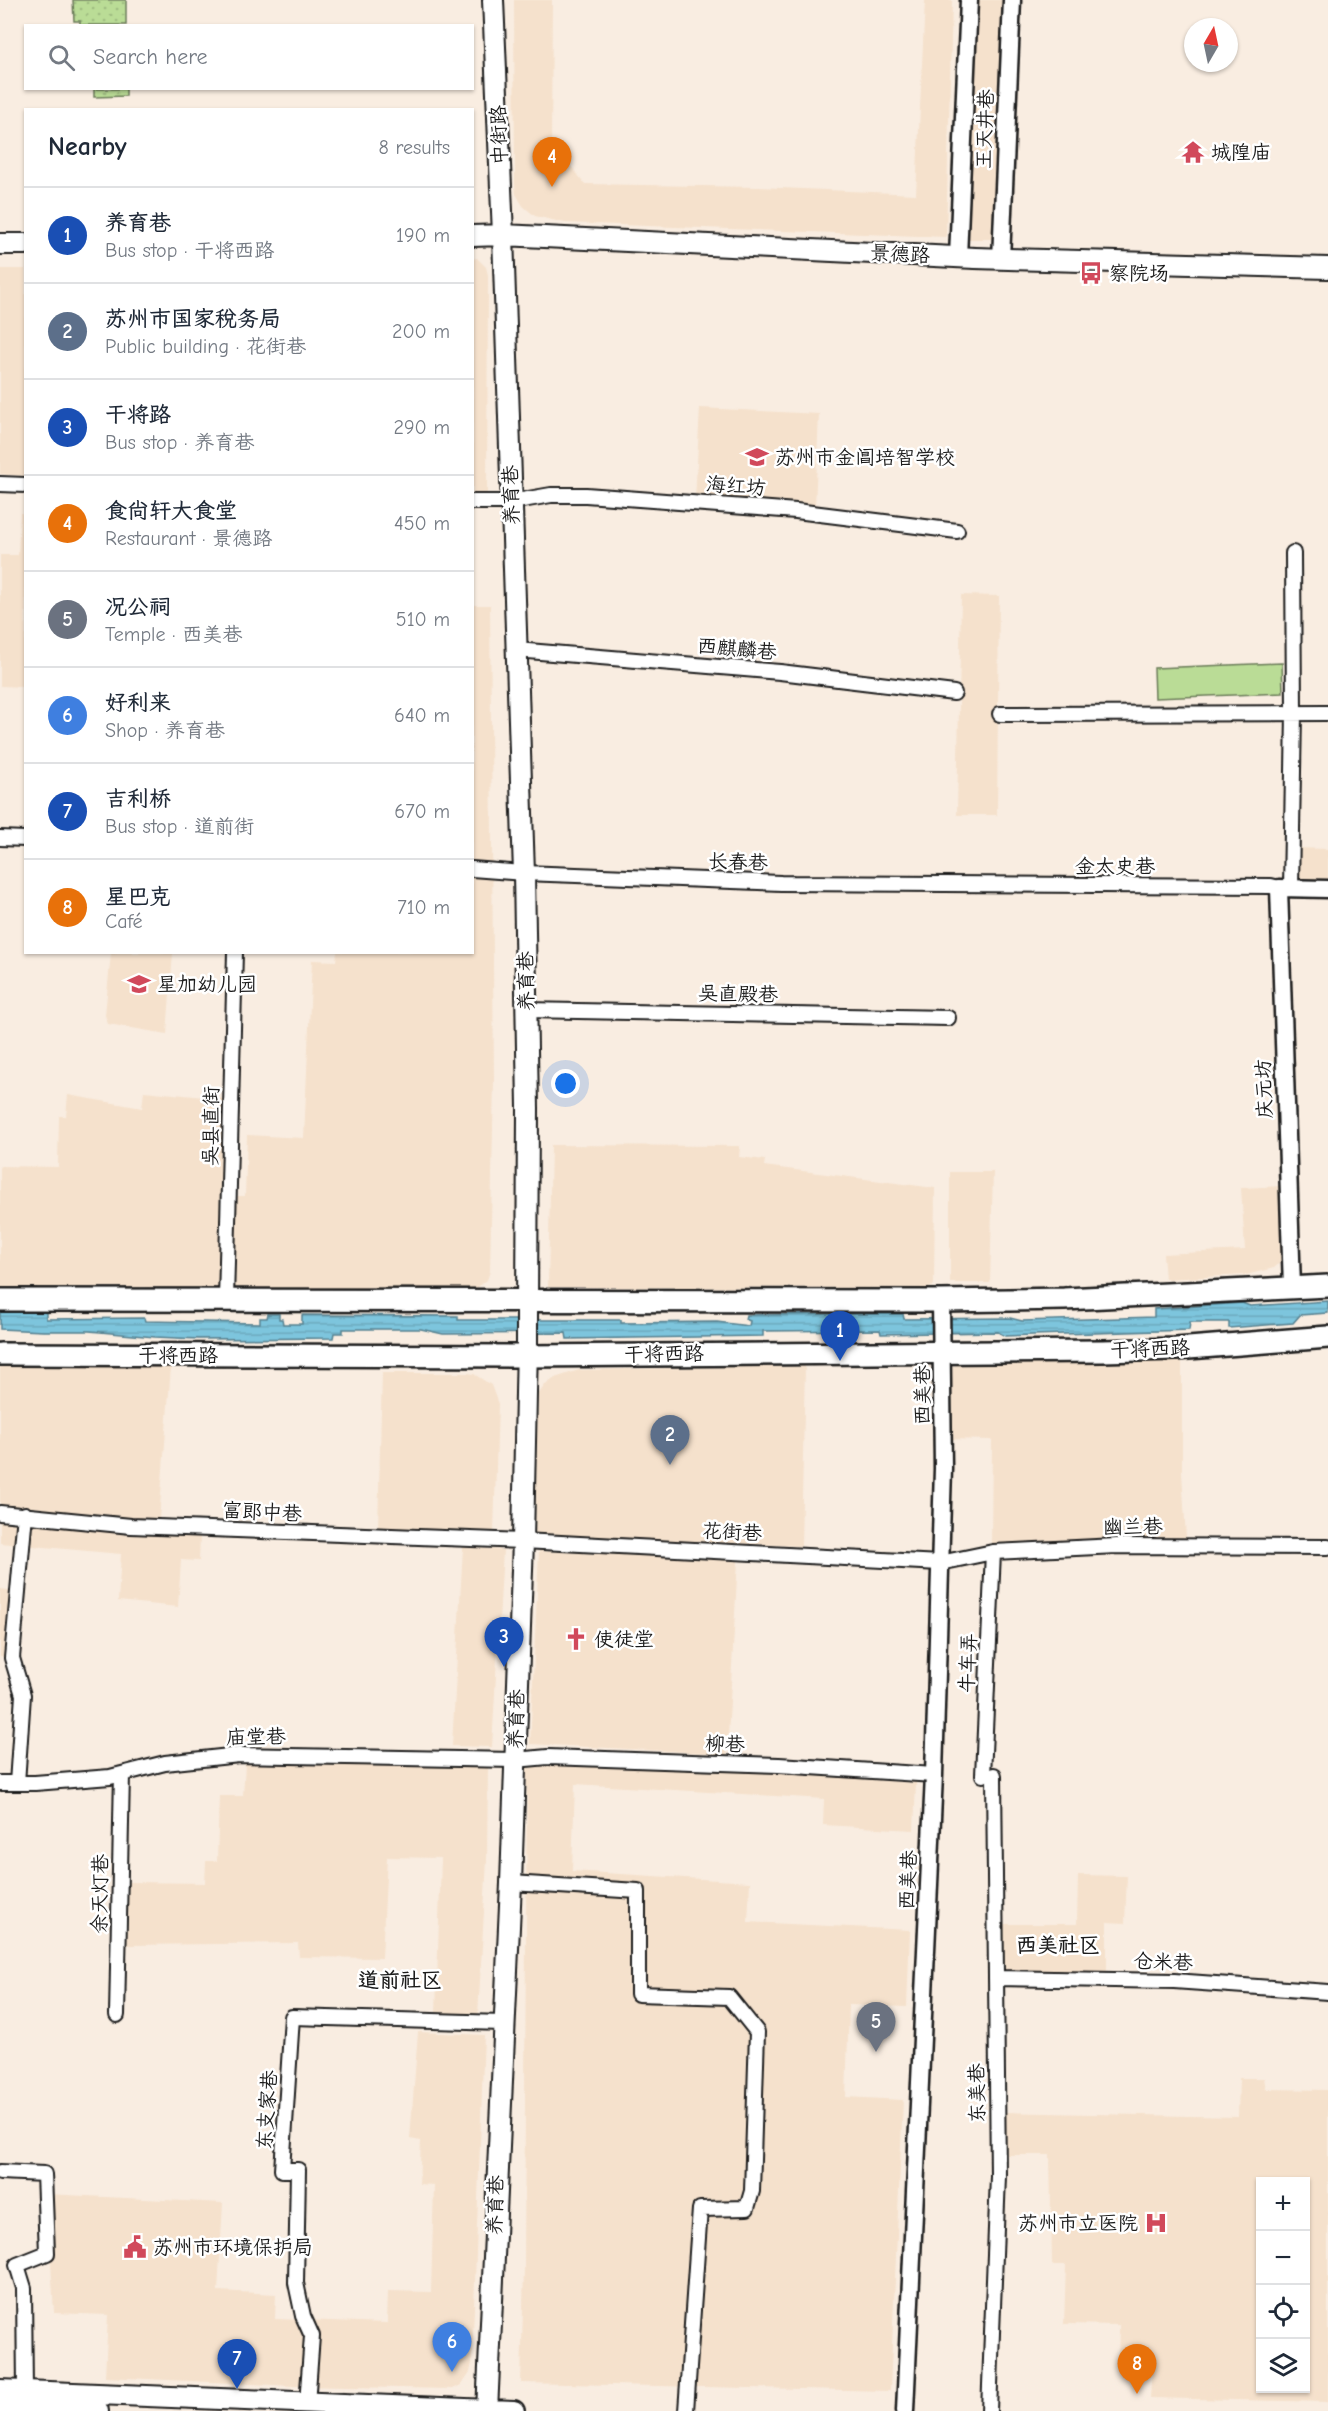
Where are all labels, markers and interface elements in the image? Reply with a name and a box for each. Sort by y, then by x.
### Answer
north arrow [1184,18,1238,72]
search box [24,24,474,90]
icon: search [45,41,78,74]
text: Search here [93,44,208,70]
street label: 王天井巷 [972,88,998,169]
street label: 中街路 [486,104,512,165]
text: Nearby [48,132,127,162]
text: 8 results [378,136,450,159]
pin: 4 [532,138,572,187]
temple icon: 城隍庙 [1180,139,1206,165]
place label: 城隍庙 [1211,141,1271,164]
text: 养育巷 [105,210,171,236]
text: 1 [64,224,71,247]
text: 190 m [396,224,450,247]
text: Bus stop · 干将西路 [105,239,274,262]
street label: 景德路 [869,241,932,267]
bus stop icon: 察院场 [1078,260,1104,286]
place label: 察院场 [1109,262,1169,285]
text: 苏州市国家税务局 [105,306,281,332]
text: 2 [63,320,72,343]
text: 200 m [392,320,450,343]
text: Public building · 花街巷 [105,335,306,358]
text: 干将路 [105,402,171,428]
text: 3 [63,416,72,439]
text: 290 m [394,416,450,439]
text: Bus stop · 养育巷 [105,431,254,454]
school or university icon: 苏州市金阊培智学校 [744,444,770,470]
place label: 苏州市金阊培智学校 [775,446,955,469]
street label: 养育巷 [498,464,524,525]
street label: 海红坊 [705,472,767,500]
text: 食尚轩大食堂 [105,498,237,524]
text: 4 [63,512,72,535]
text: 450 m [394,512,450,535]
text: Restaurant · 景德路 [105,527,272,550]
text: 况公祠 [105,594,171,620]
text: 5 [62,608,73,631]
text: 510 m [396,608,450,631]
text: Temple · 西美巷 [105,623,242,646]
street label: 西麒麟巷 [696,634,779,664]
text: 好利来 [105,690,171,716]
text: 6 [62,704,73,727]
text: 640 m [394,704,450,727]
text: Shop · 养育巷 [105,719,225,742]
text: 吉利桥 [105,786,171,812]
text: 7 [63,800,72,823]
text: 670 m [394,800,450,823]
text: Bus stop · 道前街 [105,815,254,838]
street label: 长春巷 [708,849,769,875]
street label: 金太史巷 [1075,855,1156,878]
text: 星巴克 [105,884,171,910]
text: 8 [62,896,73,919]
text: 710 m [397,896,450,919]
text: Café [105,910,143,933]
street label: 养育巷 [514,950,538,1011]
school or university icon: 星加幼儿园 [126,971,152,997]
place label: 星加幼儿园 [157,973,257,996]
street label: 吴直殿巷 [698,982,779,1006]
street label: 庆元坊 [1251,1059,1277,1119]
your location [551,1069,580,1098]
street label: 吴县直街 [199,1086,223,1166]
pin: 1 [820,1312,860,1361]
street label: 干将西路 [1110,1336,1191,1362]
street label: 干将西路 [624,1342,705,1366]
street label: 干将西路 [138,1344,219,1367]
street label: 西美巷 [911,1364,934,1425]
pin: 2 [650,1416,690,1465]
street label: 富郎中巷 [221,1498,304,1526]
street label: 幽兰巷 [1103,1515,1164,1539]
street label: 花街巷 [701,1519,764,1545]
pin: 3 [484,1618,524,1667]
church icon: 使徒堂 [563,1626,589,1652]
place label: 使徒堂 [594,1628,654,1651]
street label: 牛车弄 [955,1632,981,1694]
street label: 养育巷 [503,1688,529,1749]
street label: 庙堂巷 [226,1725,287,1749]
street label: 柳巷 [705,1732,746,1756]
street label: 西美巷 [895,1848,921,1911]
street label: 余天灯巷 [88,1853,112,1934]
district label: 西美社区 [1016,1933,1100,1957]
street label: 仓米巷 [1133,1949,1194,1975]
district label: 道前社区 [358,1968,442,1992]
pin: 5 [856,2002,896,2052]
street label: 东美巷 [965,2062,989,2123]
street label: 东支家巷 [253,2068,281,2151]
street label: 养育巷 [482,2174,508,2235]
map controls [1256,2177,1310,2393]
button: + [1256,2177,1310,2231]
hospital icon: 苏州市立医院 [1143,2210,1169,2236]
place label: 苏州市立医院 [1018,2212,1138,2235]
button: − [1256,2231,1310,2285]
public building icon: 苏州市环境保护局 [122,2234,148,2260]
place label: 苏州市环境保护局 [153,2236,313,2259]
button: locate [1256,2285,1310,2339]
pin: 6 [432,2322,472,2372]
button: layers [1256,2339,1310,2393]
pin: 7 [218,2340,256,2389]
pin: 8 [1118,2344,1156,2394]

